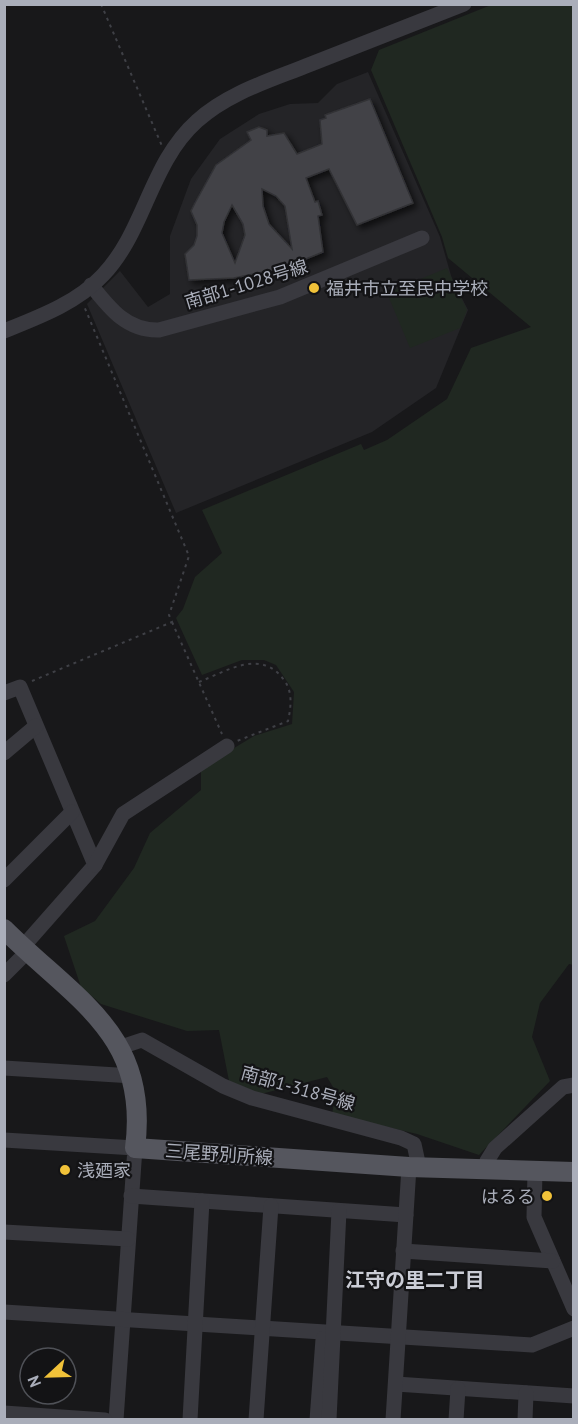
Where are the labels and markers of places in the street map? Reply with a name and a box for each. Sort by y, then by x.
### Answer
place label: 福井市立至民中学校 [326,277,488,300]
marker: 福井市立至民中学校 [307,281,321,295]
place label: 浅廼家 [77,1159,131,1182]
marker: 浅廼家 [58,1163,72,1177]
place label: はるる [481,1185,535,1208]
marker: はるる [540,1189,554,1203]

